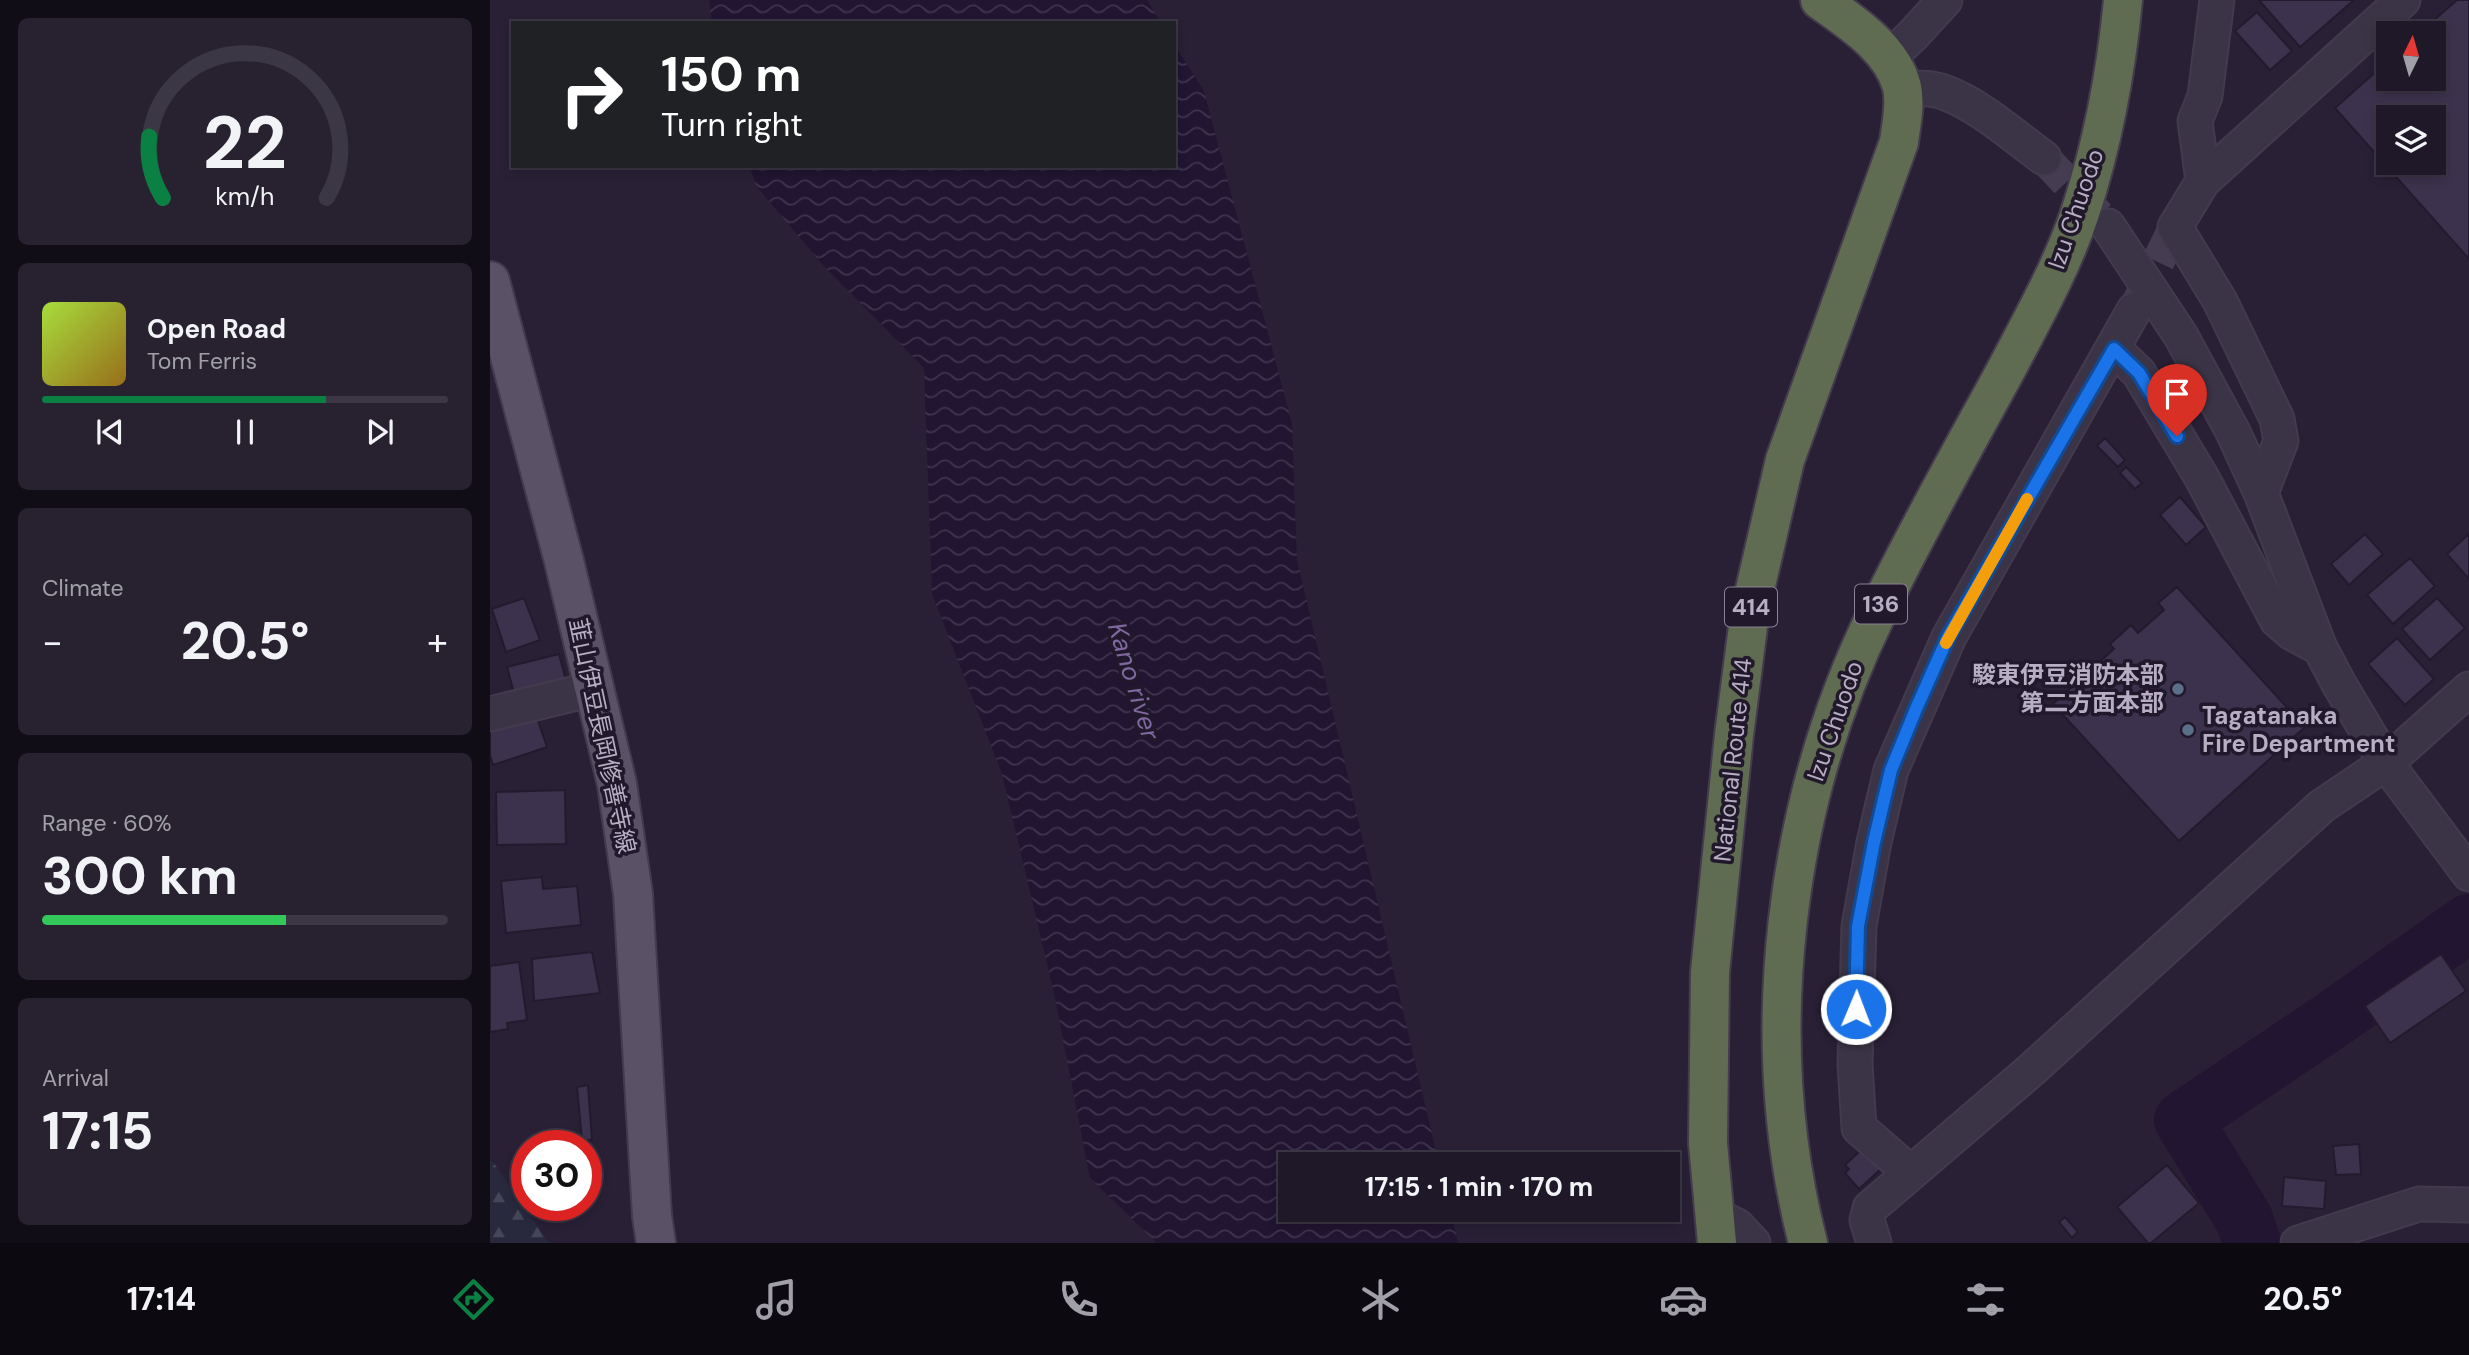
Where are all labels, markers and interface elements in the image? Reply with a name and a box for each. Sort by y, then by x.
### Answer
north arrow [2376,21,2446,91]
map controls [2376,21,2446,175]
text: 150 m [661,42,801,106]
icon: right [546,49,637,140]
text: 22 [203,96,287,191]
text: Turn right [661,104,803,146]
button: layers [2376,105,2446,175]
street label: Izu Chuodo [2041,145,2111,273]
text: km/h [215,179,275,212]
text: Open Road [147,312,286,346]
text: Tom Ferris [147,346,257,376]
pin [2147,364,2207,436]
icon: arrive [2158,375,2196,413]
icon: previous [91,413,129,451]
icon: pause [226,413,264,451]
icon: next [361,413,399,451]
text: Climate [42,573,124,603]
road number: 136 [1855,584,1907,624]
road number: 414 [1725,587,1777,626]
text: 20.5° [181,607,309,675]
street label: 韮山伊豆長岡修善寺線 [562,615,643,856]
text: − [42,617,63,667]
text: + [427,617,448,667]
water label: Kano river [1100,618,1168,745]
street label: National Route 414 [1706,657,1759,863]
street label: Izu Chuodo [1800,657,1870,785]
place label: 駿東伊豆消防本部 第二方面本部 [1972,659,2164,718]
marker: 駿東伊豆消防本部 第二方面本部 [2170,681,2186,697]
place label: Tagatanaka Fire Department [2202,700,2395,759]
marker: Tagatanaka Fire Department [2180,722,2196,738]
text: Range · 60% [42,808,172,838]
text: 300 km [42,842,238,910]
position arrow [1819,972,1893,1046]
text: Arrival [42,1063,109,1093]
text: 17:15 [42,1097,153,1165]
speed limit sign: 30 [511,1130,602,1221]
text: 17:15 · 1 min · 170 m [1365,1170,1593,1204]
icon: directions [449,1275,498,1324]
icon: music [752,1275,801,1324]
icon: phone [1054,1275,1103,1324]
icon: climate [1356,1275,1405,1324]
icon: car [1659,1275,1708,1324]
icon: filters [1961,1275,2010,1324]
text: 17:14 [127,1278,196,1320]
text: 20.5° [2263,1278,2342,1320]

